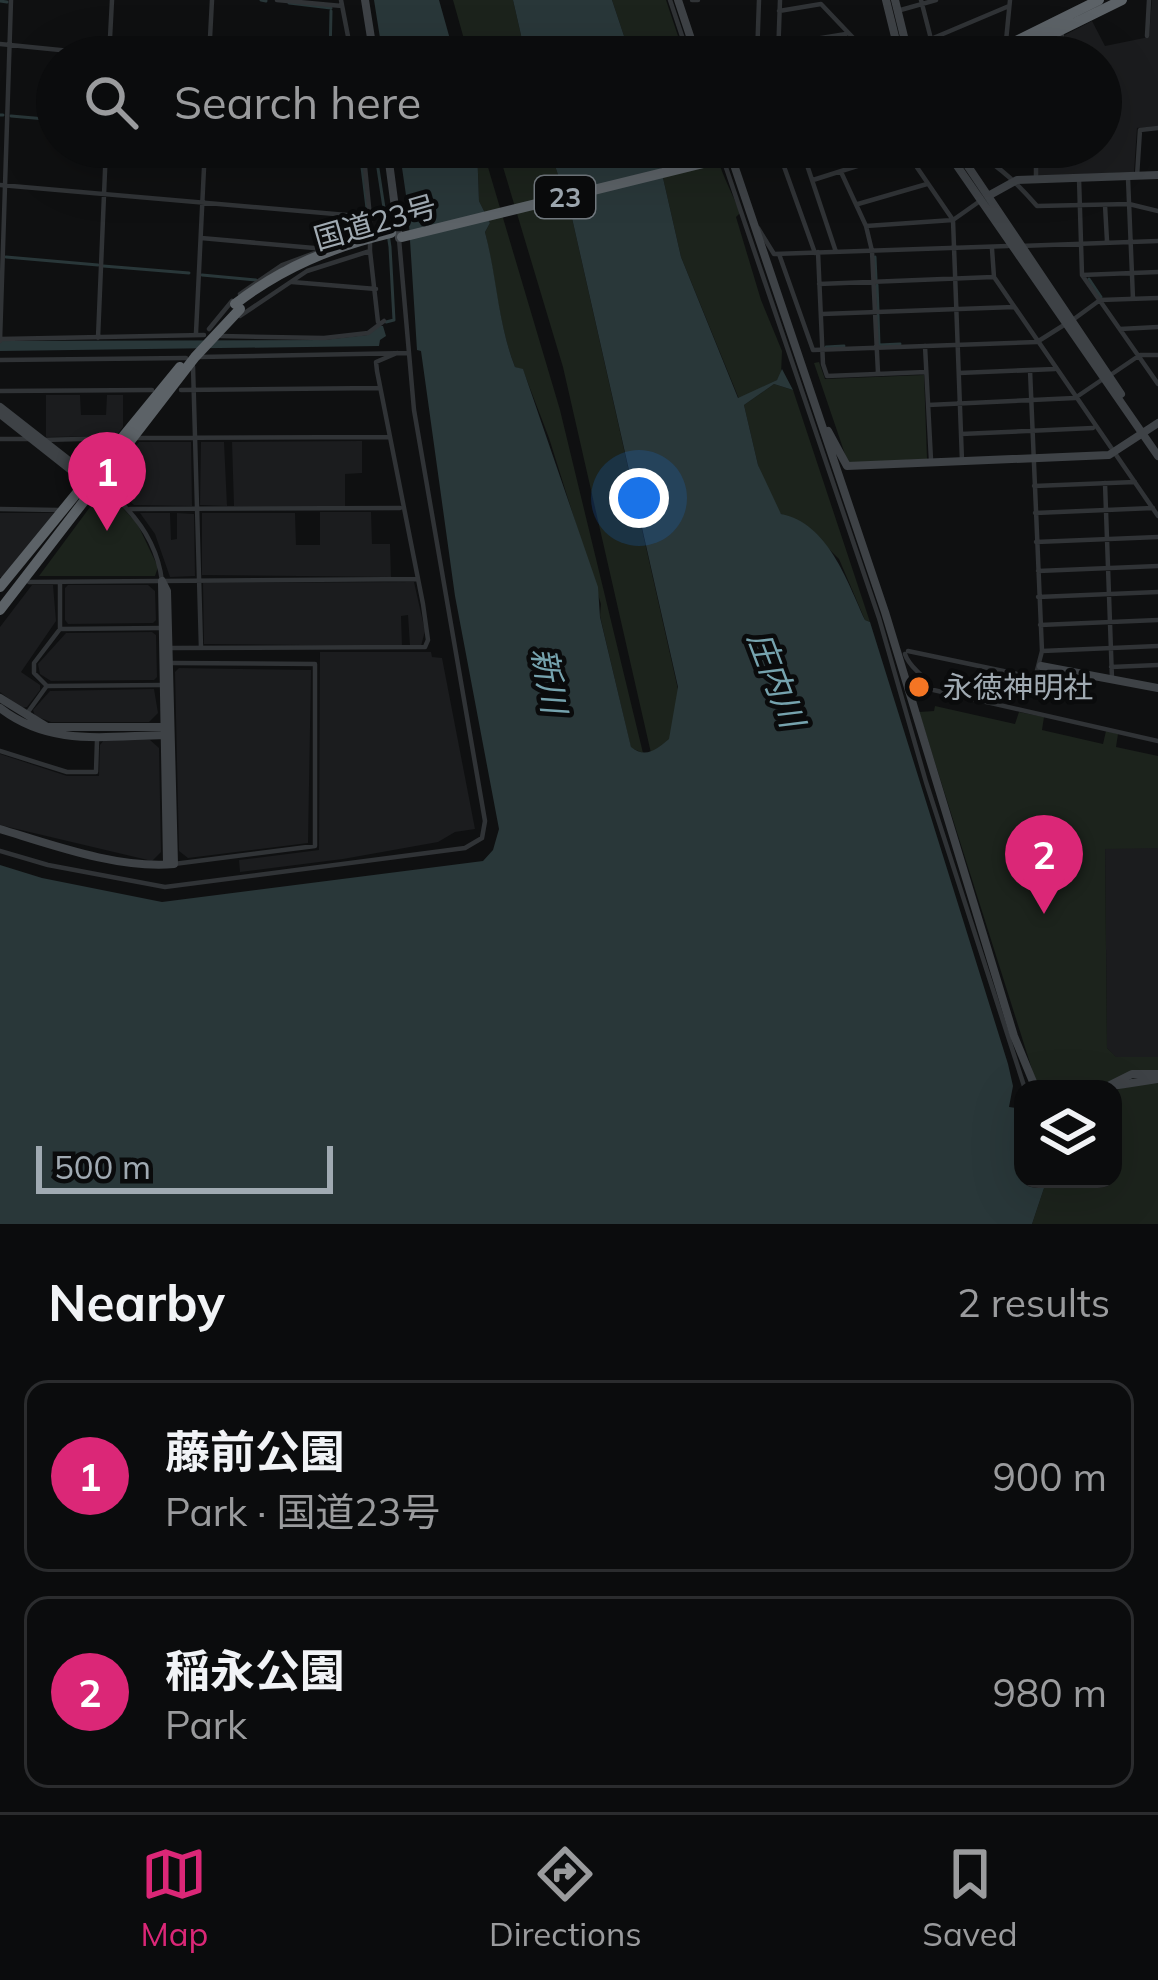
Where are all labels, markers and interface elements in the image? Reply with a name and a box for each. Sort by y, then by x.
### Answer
search box [36,36,1122,168]
icon: search [78,69,144,135]
text: Search here [174,74,421,130]
road number: 23 [535,176,595,218]
street label: 国道23号 [309,186,441,258]
pin: 1 [68,432,146,531]
your location [609,468,669,528]
water label: 庄内川 [740,625,815,735]
water label: 新川 [524,644,576,719]
place label: 永徳神明社 [943,668,1093,706]
marker: 永徳神明社 [906,674,932,700]
pin: 2 [1005,815,1083,914]
map controls [1014,1080,1122,1188]
button: layers [1014,1080,1122,1188]
scale bar [36,1140,333,1193]
text: 500 m [54,1146,151,1187]
text: Nearby [48,1270,225,1334]
text: 2 results [957,1278,1110,1327]
text: 藤前公園 [165,1423,345,1479]
text: 1 [78,1452,102,1501]
text: 900 m [992,1452,1107,1501]
text: Park · 国道23号 [165,1487,440,1536]
text: 稲永公園 [165,1642,345,1698]
text: 2 [78,1668,102,1717]
text: 980 m [992,1668,1107,1717]
text: Park [165,1700,247,1749]
tab: Map [140,1841,208,1954]
tab: Directions [489,1841,642,1954]
tab: Saved [922,1841,1018,1954]

